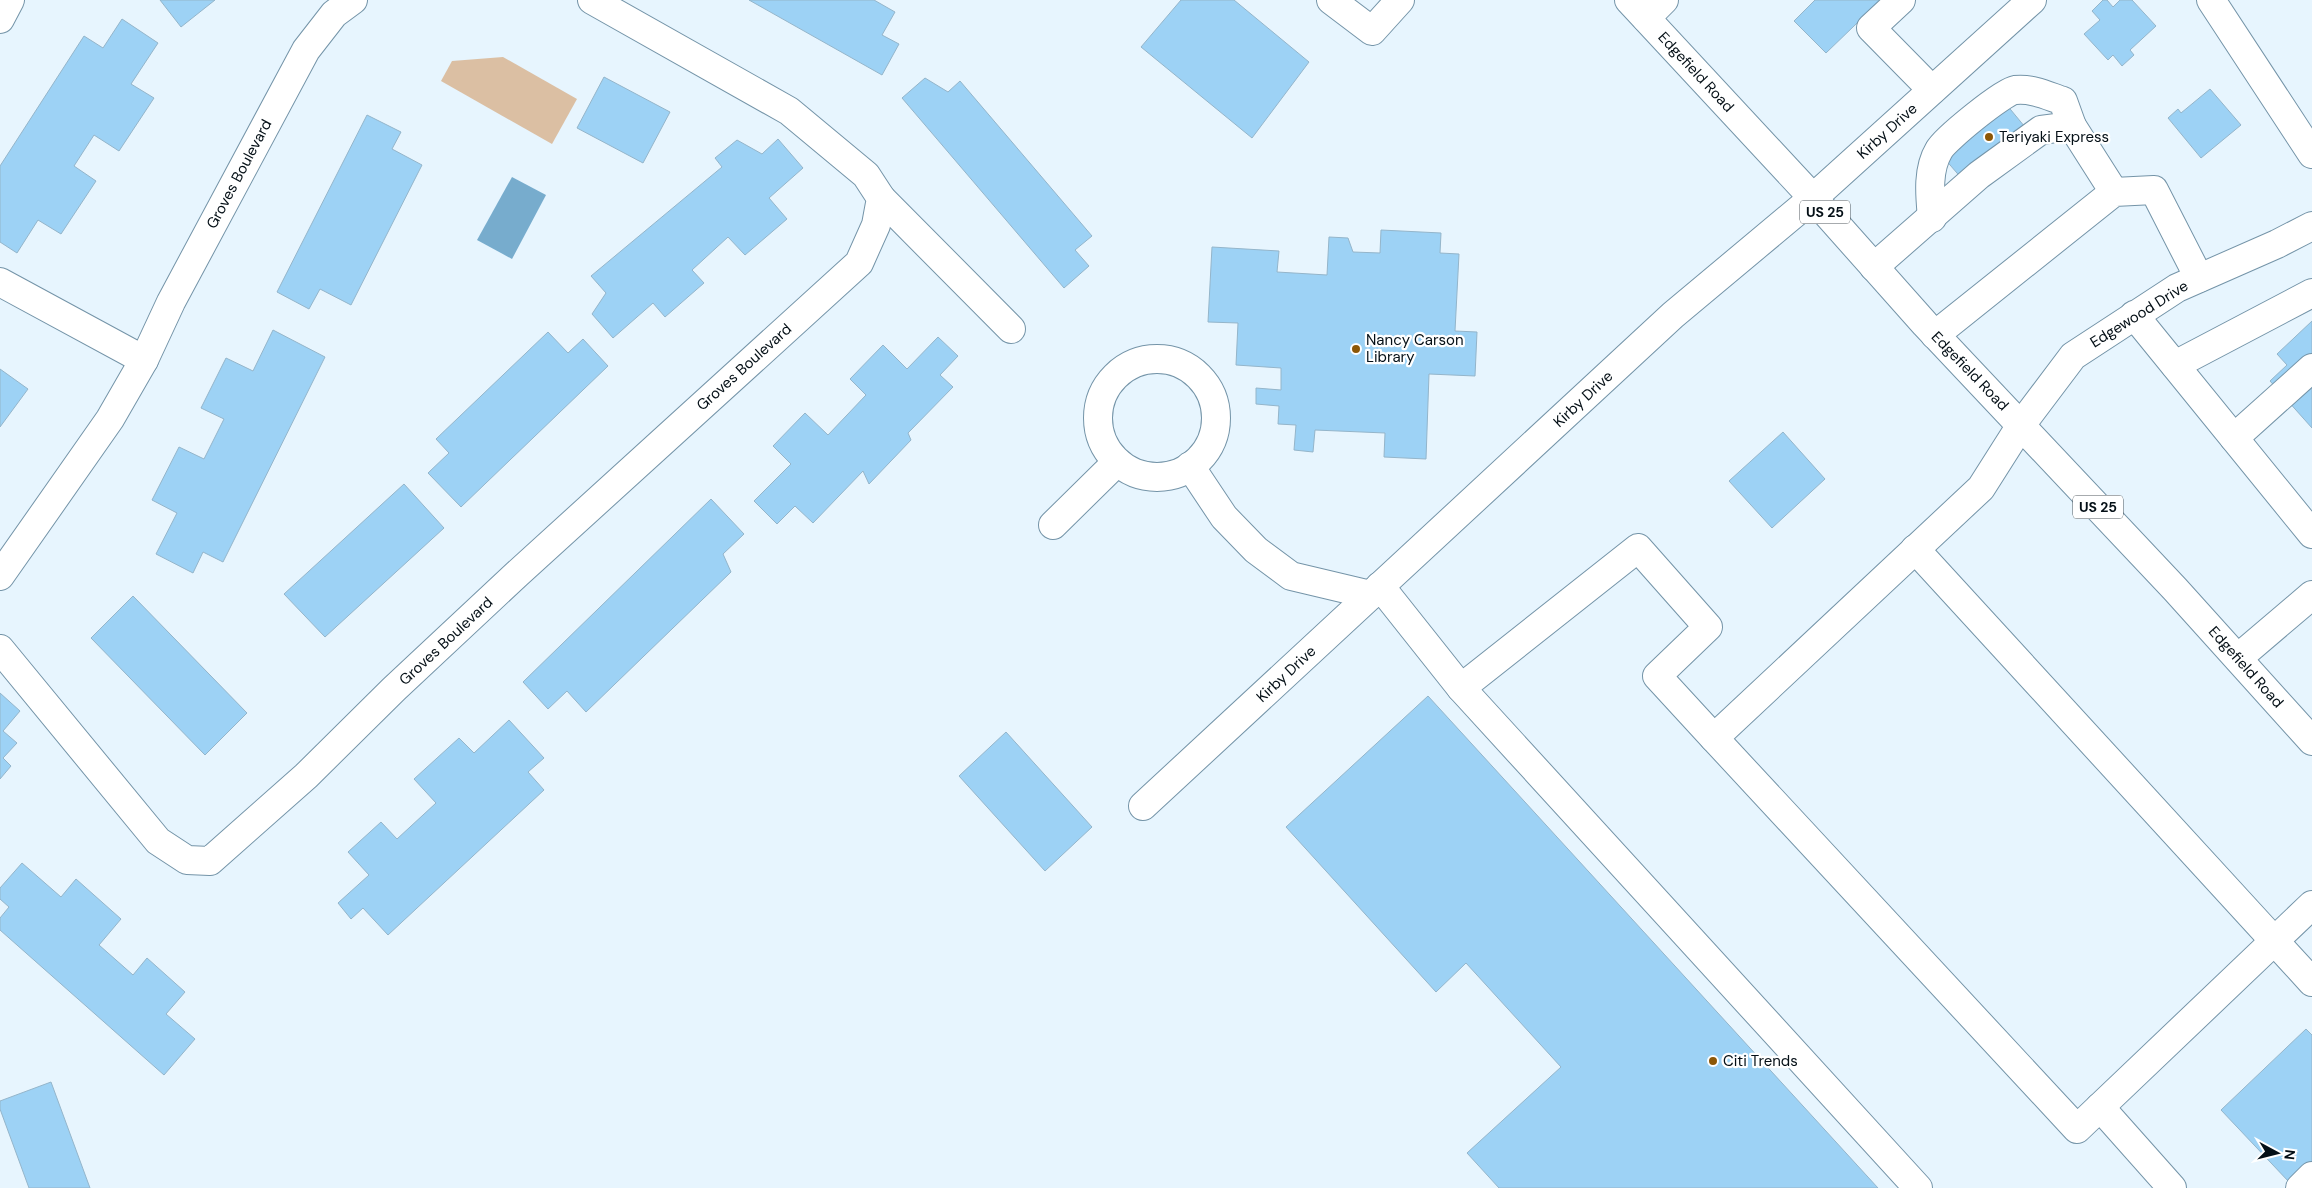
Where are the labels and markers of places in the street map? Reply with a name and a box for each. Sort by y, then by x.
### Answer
place label: Teriyaki Express [1999,127,2109,147]
marker: Teriyaki Express [1983,131,1995,143]
place label: Nancy Carson Library [1366,330,1464,367]
marker: Nancy Carson Library [1350,343,1362,355]
place label: Citi Trends [1723,1051,1798,1071]
marker: Citi Trends [1707,1055,1719,1067]

